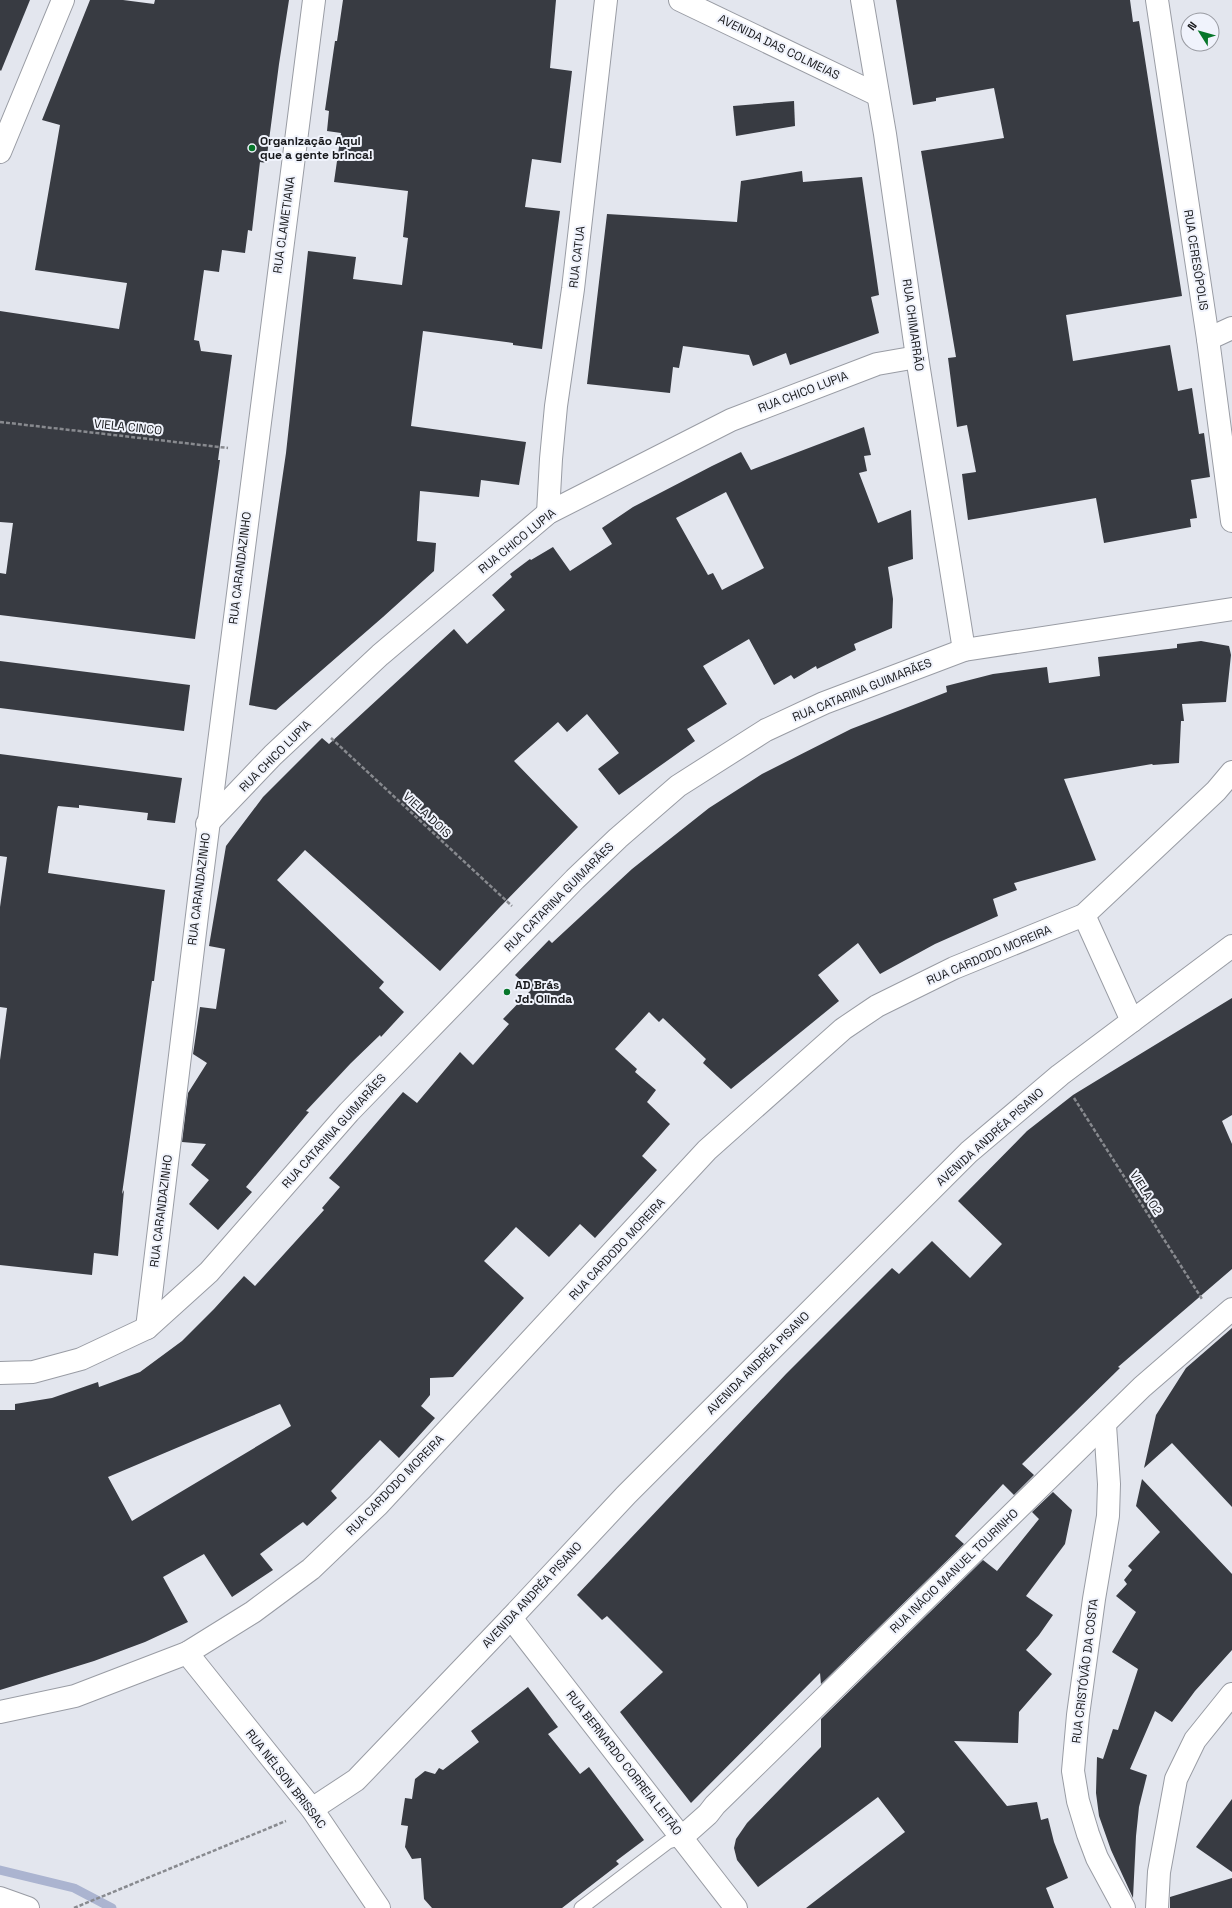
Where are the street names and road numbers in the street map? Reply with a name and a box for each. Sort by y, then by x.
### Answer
street label: AVENIDA DAS COLMEIAS [716,11,842,83]
street label: RUA CLAMETIANA [269,175,299,275]
street label: RUA CERESÓPOLIS [1180,208,1212,312]
street label: RUA CATUA [565,225,589,289]
street label: RUA CHIMARRÃO [899,278,927,372]
street label: RUA CHICO LUPIA [756,367,851,417]
street label: VIELA CINCO [93,415,163,439]
street label: RUA CHICO LUPIA [475,505,559,577]
street label: RUA CARANDAZINHO [225,511,255,625]
street label: RUA CATARINA GUIMARÃES [790,655,934,725]
street label: RUA CHICO LUPIA [236,716,315,795]
street label: VIELA DOIS [399,789,455,841]
street label: RUA CARANDAZINHO [184,832,214,946]
street label: RUA CATARINA GUIMARÃES [501,839,617,955]
street label: RUA CARDODO MOREIRA [924,921,1054,989]
street label: RUA CATARINA GUIMARÃES [278,1070,390,1192]
street label: AVENIDA ANDRÉA PISANO [933,1084,1047,1190]
street label: RUA CARANDAZINHO [146,1154,176,1268]
street label: VIELA 02 [1126,1168,1166,1218]
street label: RUA CARDODO MOREIRA [565,1194,669,1304]
street label: AVENIDA ANDRÉA PISANO [703,1308,813,1418]
street label: RUA CARDODO MOREIRA [343,1431,448,1539]
street label: RUA INÁCIO MANUEL TOURINHO [886,1505,1022,1637]
street label: AVENIDA ANDRÉA PISANO [479,1539,585,1651]
street label: RUA CRISTÓVÃO DA COSTA [1068,1597,1102,1744]
street label: RUA BERNARDO CORREIA LEITÃO [563,1687,685,1839]
street label: RUA NÉLSON BRISSAC [242,1726,330,1832]

